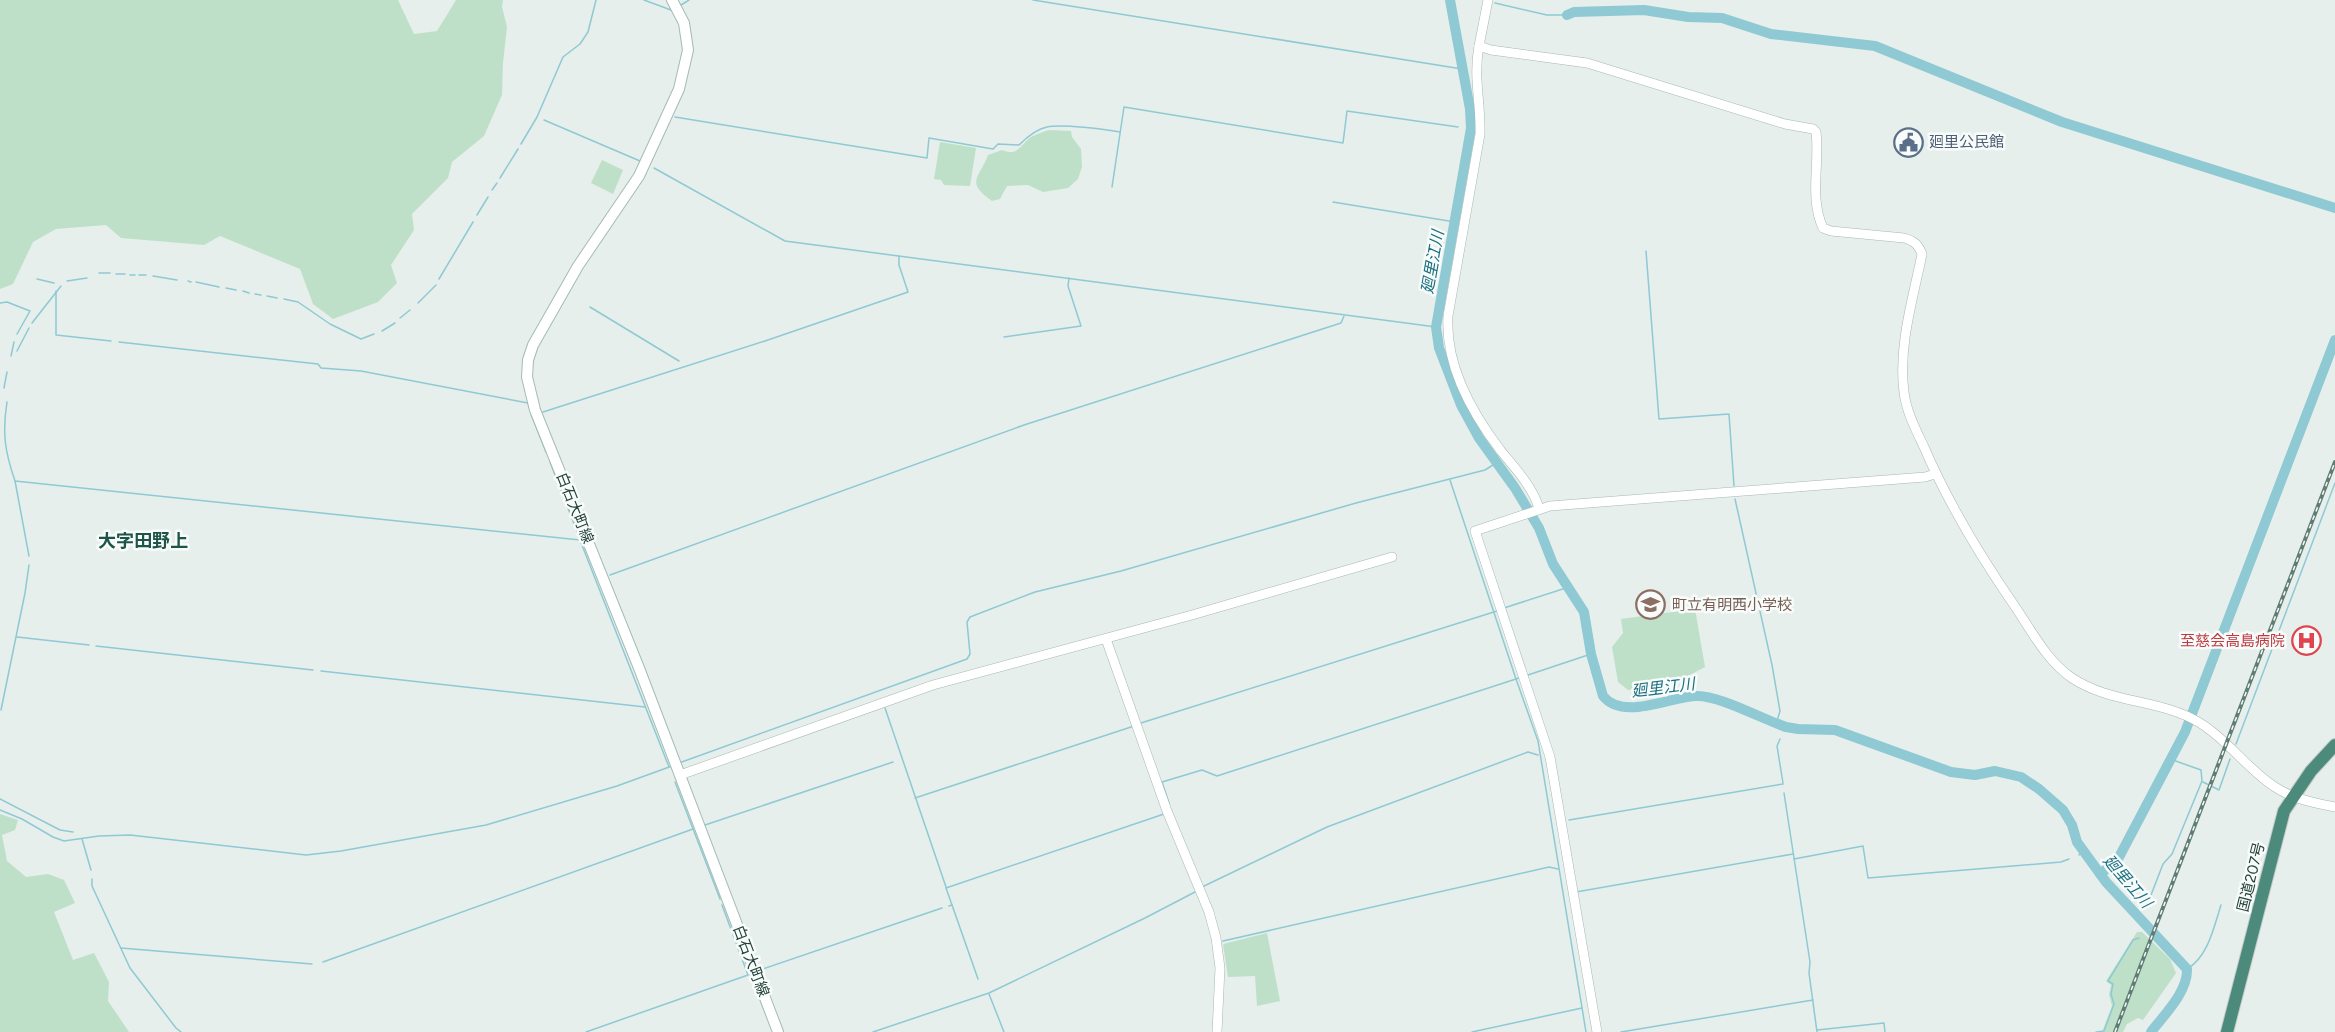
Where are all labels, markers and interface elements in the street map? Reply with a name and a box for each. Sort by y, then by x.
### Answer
public building icon: 廻里公民館 [1892,126,1924,158]
place label: 廻里公民館 [1929,133,2004,151]
water label: 廻里江川 [1418,227,1448,295]
street label: 白石大町線 [553,470,597,546]
district label: 大字田野上 [98,530,188,552]
school or university icon: 町立有明西小学校 [1635,589,1667,621]
place label: 町立有明西小学校 [1672,596,1792,614]
hospital icon: 至慈会高島病院 [2290,625,2322,657]
place label: 至慈会高島病院 [2180,632,2285,650]
water label: 廻里江川 [1630,674,1698,701]
street label: 国道207号 [2234,840,2268,914]
water label: 廻里江川 [2099,851,2157,913]
street label: 白石大町線 [729,923,773,999]

